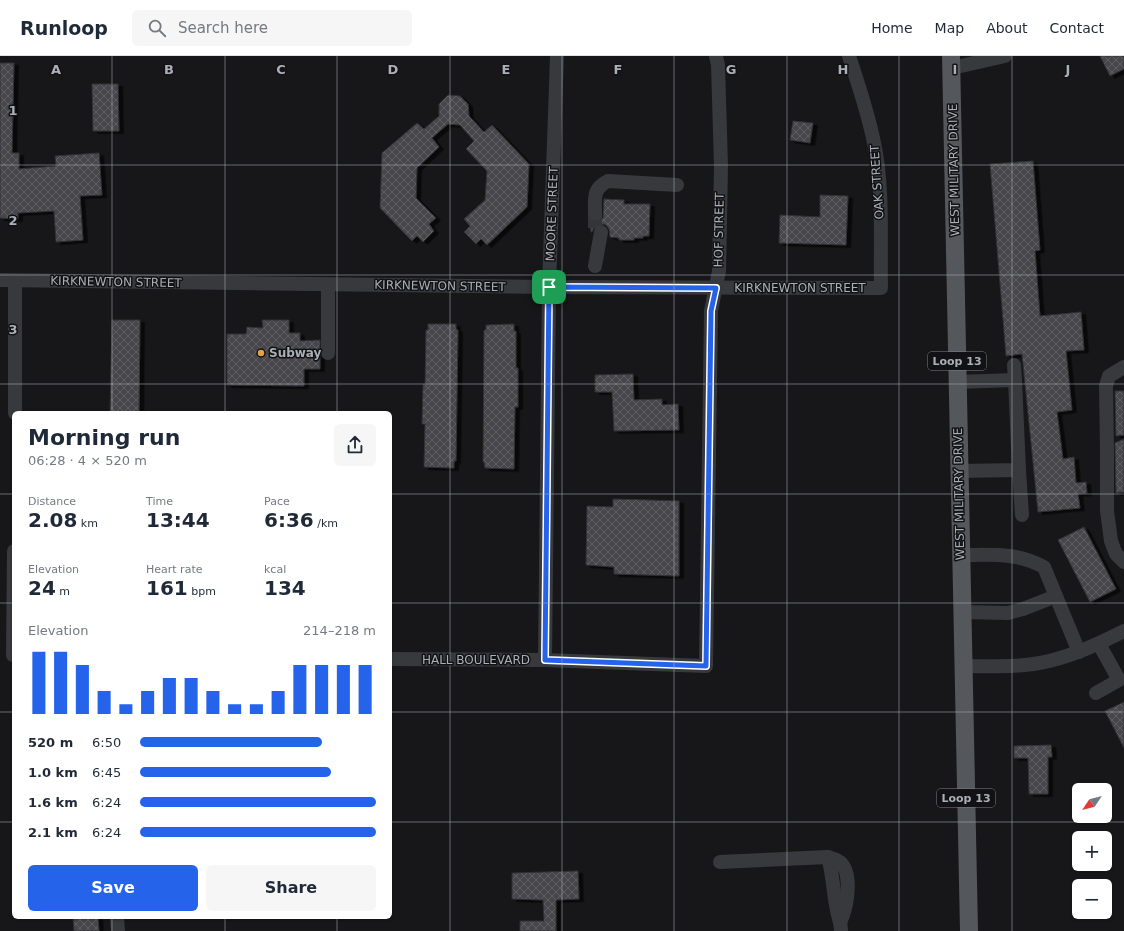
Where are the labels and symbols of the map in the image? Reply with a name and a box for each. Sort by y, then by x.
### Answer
text: A [51,62,61,77]
text: B [164,62,174,77]
text: C [276,62,286,77]
text: D [388,62,399,77]
text: E [502,62,510,77]
text: F [614,62,622,77]
text: G [726,62,736,77]
text: H [838,62,848,77]
text: I [953,62,957,77]
text: J [1065,62,1070,77]
text: 1 [8,103,18,118]
street label: WEST MILITARY DRIVE [946,104,962,236]
street label: OAK STREET [867,143,887,220]
street label: MOORE STREET [543,166,561,262]
street label: HOF STREET [711,192,727,268]
text: 2 [8,213,18,228]
pin [532,270,566,304]
street label: KIRKNEWTON STREET [50,274,182,290]
street label: KIRKNEWTON STREET [374,278,506,294]
street label: KIRKNEWTON STREET [734,281,866,295]
text: 3 [8,322,18,337]
place label: Subway [269,346,322,360]
marker: Subway [256,348,266,358]
road number: Loop 13 [928,352,986,370]
street label: WEST MILITARY DRIVE [951,428,967,560]
street label: HALL BOULEVARD [422,653,530,667]
north arrow [1072,783,1112,823]
road number: Loop 13 [937,789,995,807]

